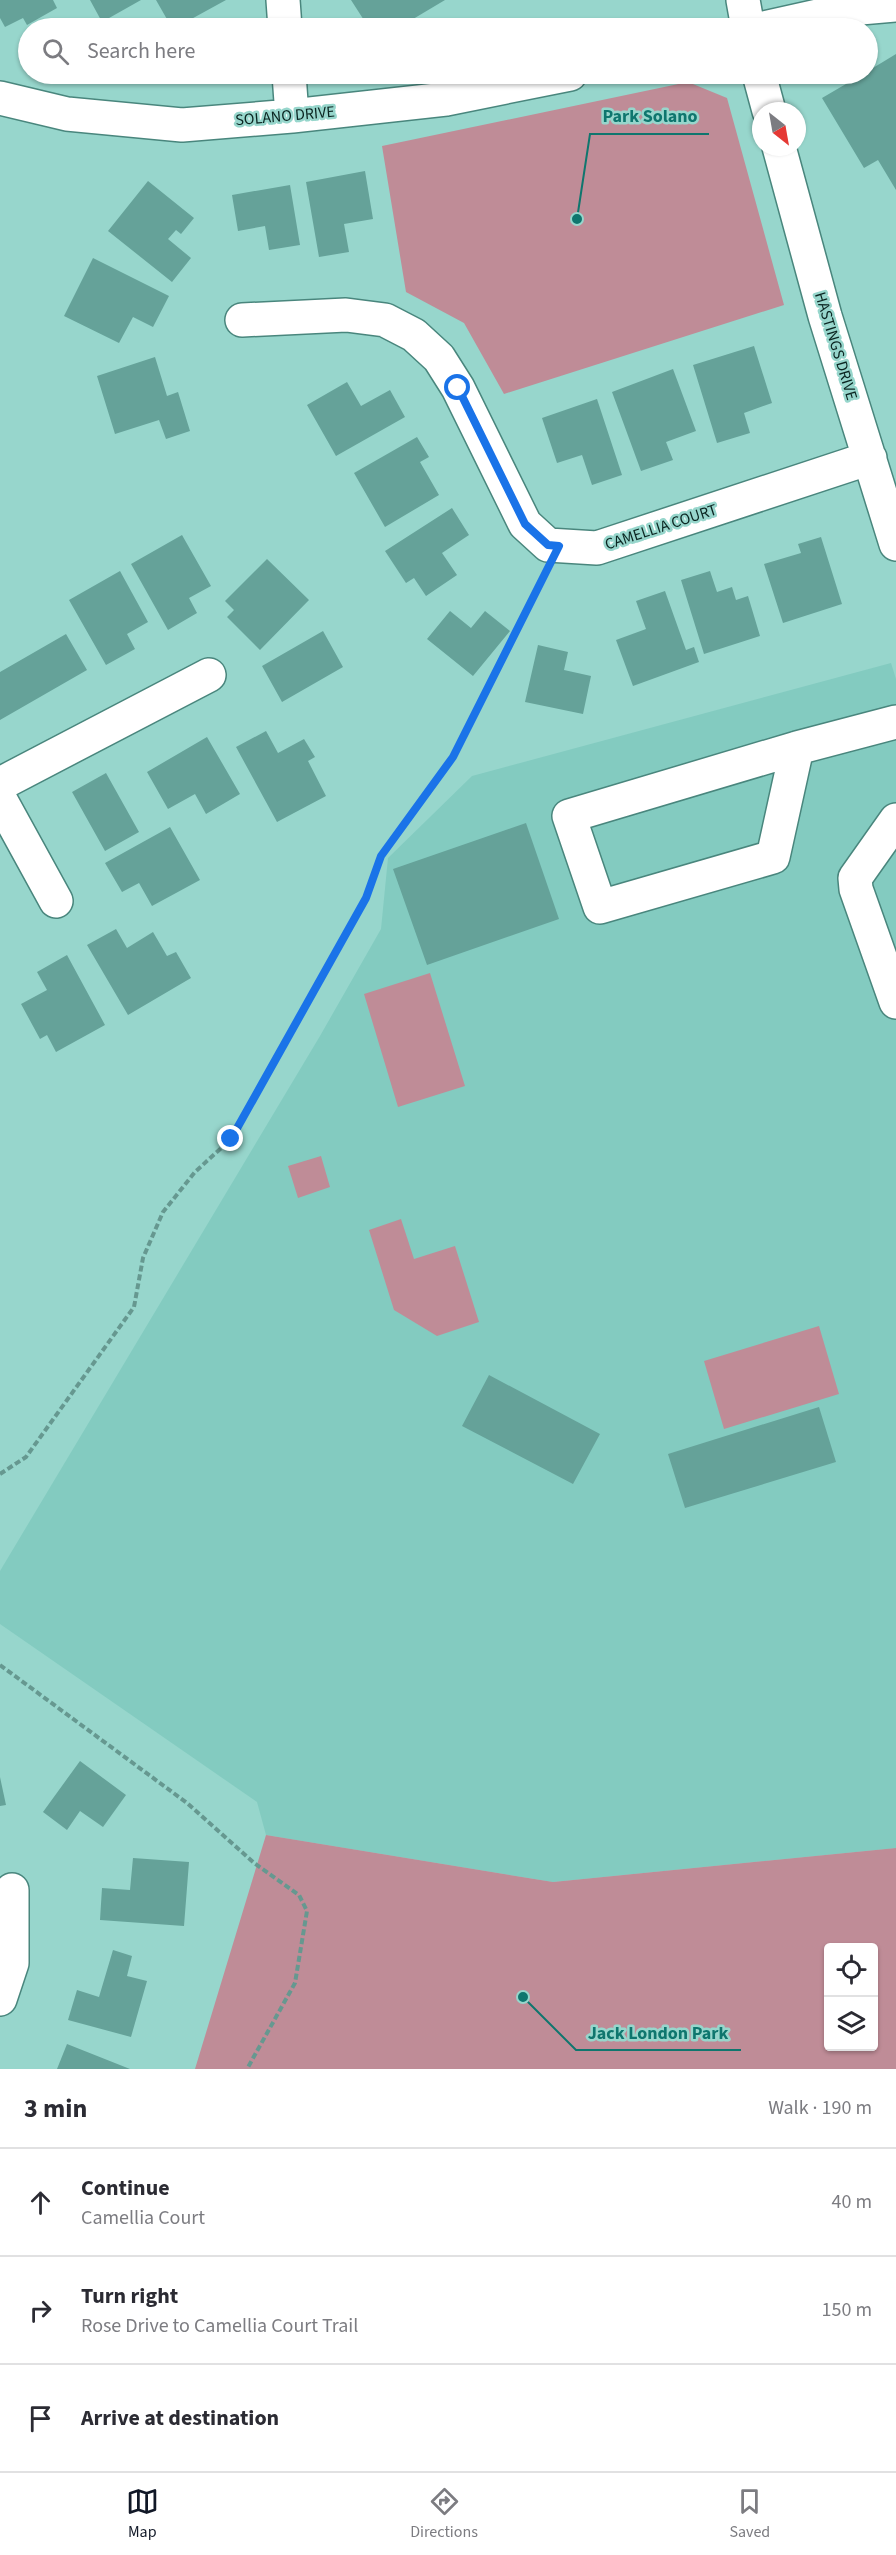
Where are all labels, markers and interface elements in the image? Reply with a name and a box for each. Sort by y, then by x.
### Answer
search box [18,18,878,84]
icon: search [39,35,72,68]
text: Search here [87,35,195,67]
callout: Park Solano [590,98,709,134]
street label: SOLANO DRIVE [234,101,336,131]
north arrow [752,102,806,156]
text: Park Solano [602,104,698,129]
street label: HASTINGS DRIVE [809,289,863,403]
route start [444,374,470,400]
street label: CAMELLIA COURT [602,498,720,555]
route end [217,1125,243,1151]
map controls [824,1943,878,2051]
button: locate [824,1943,878,1997]
button: layers [824,1997,878,2051]
callout: Jack London Park [576,2014,741,2050]
text: Jack London Park [588,2021,728,2046]
text: 3 min [24,2090,87,2127]
text: Walk · 190 m [768,2094,872,2122]
text: Continue [81,2172,170,2204]
icon: ahead [24,2186,57,2219]
text: 40 m [832,2188,872,2216]
text: Camellia Court [81,2204,205,2232]
text: Turn right [81,2280,178,2312]
icon: right [24,2294,57,2327]
text: 150 m [822,2296,872,2324]
text: Rose Drive to Camellia Court Trail [81,2312,358,2340]
icon: arrive [24,2402,57,2435]
text: Arrive at destination [81,2402,279,2434]
tab: Map [126,2485,159,2543]
tab: Directions [410,2485,478,2543]
tab: Saved [729,2485,770,2543]

